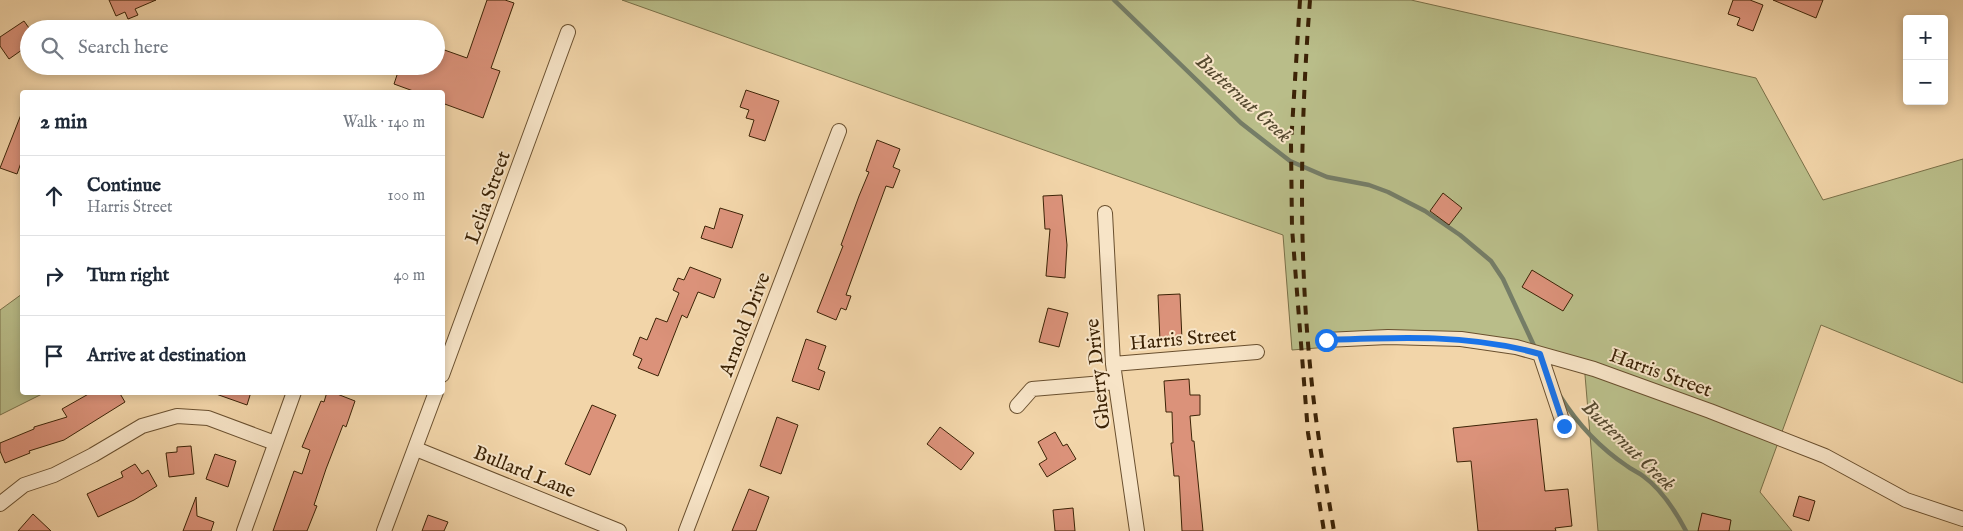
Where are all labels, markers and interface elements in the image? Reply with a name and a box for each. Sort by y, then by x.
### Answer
map controls [1903,15,1948,105]
button: + [1903,15,1948,60]
search box [20,20,445,75]
icon: search [38,34,66,62]
text: Search here [78,36,169,60]
water label: Butternut Creek [1189,49,1297,150]
button: − [1903,60,1948,105]
text: 2 min [40,109,87,136]
text: Walk · 140 m [343,113,425,133]
street label: Lelia Street [460,147,517,247]
text: Continue [87,174,161,198]
icon: ahead [40,182,68,210]
text: 100 m [388,186,425,206]
text: Harris Street [87,198,173,218]
icon: right [40,262,68,290]
text: Turn right [87,264,169,288]
text: 40 m [393,266,425,286]
street label: Arnold Drive [714,269,777,381]
street label: Gherry Drive [1080,317,1117,430]
street label: Harris Street [1129,322,1238,357]
route start [1315,329,1338,352]
icon: arrive [40,342,68,370]
street label: Harris Street [1606,343,1715,403]
text: Arrive at destination [87,344,246,368]
water label: Butternut Creek [1575,394,1681,498]
route end [1553,415,1576,438]
street label: Bullard Lane [470,441,579,504]

